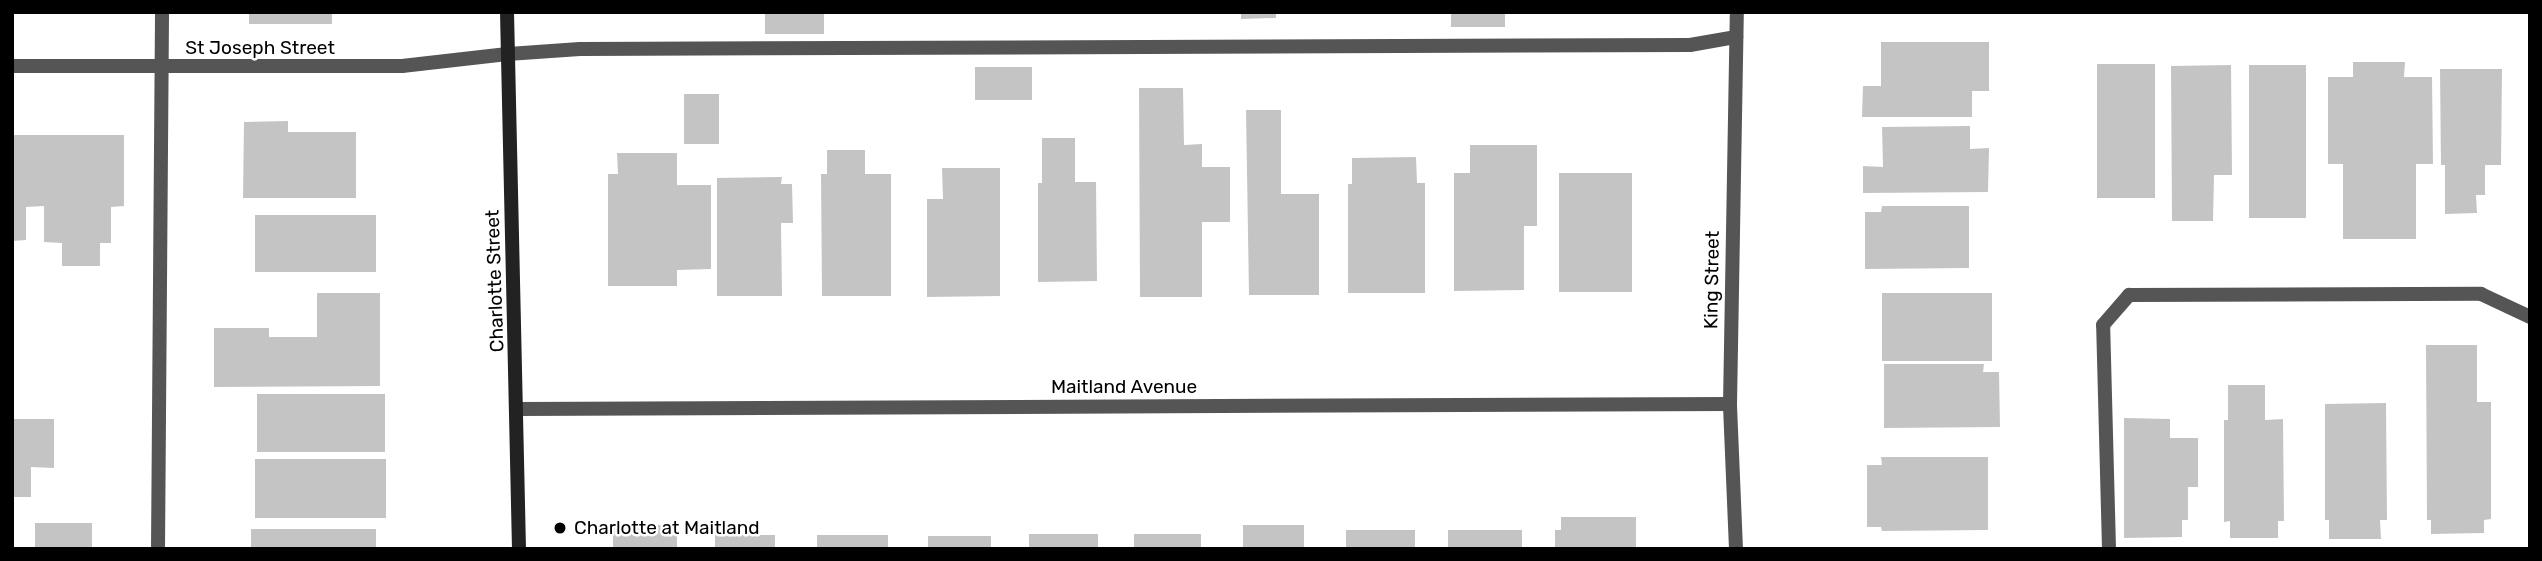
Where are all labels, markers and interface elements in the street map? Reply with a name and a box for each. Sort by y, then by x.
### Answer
street label: St Joseph Street [185,37,335,59]
street label: Charlotte Street [481,209,509,353]
street label: King Street [1700,231,1724,329]
street label: Maitland Avenue [1051,376,1197,398]
place label: Charlotte at Maitland [574,517,760,539]
marker: Charlotte at Maitland [552,520,568,536]

